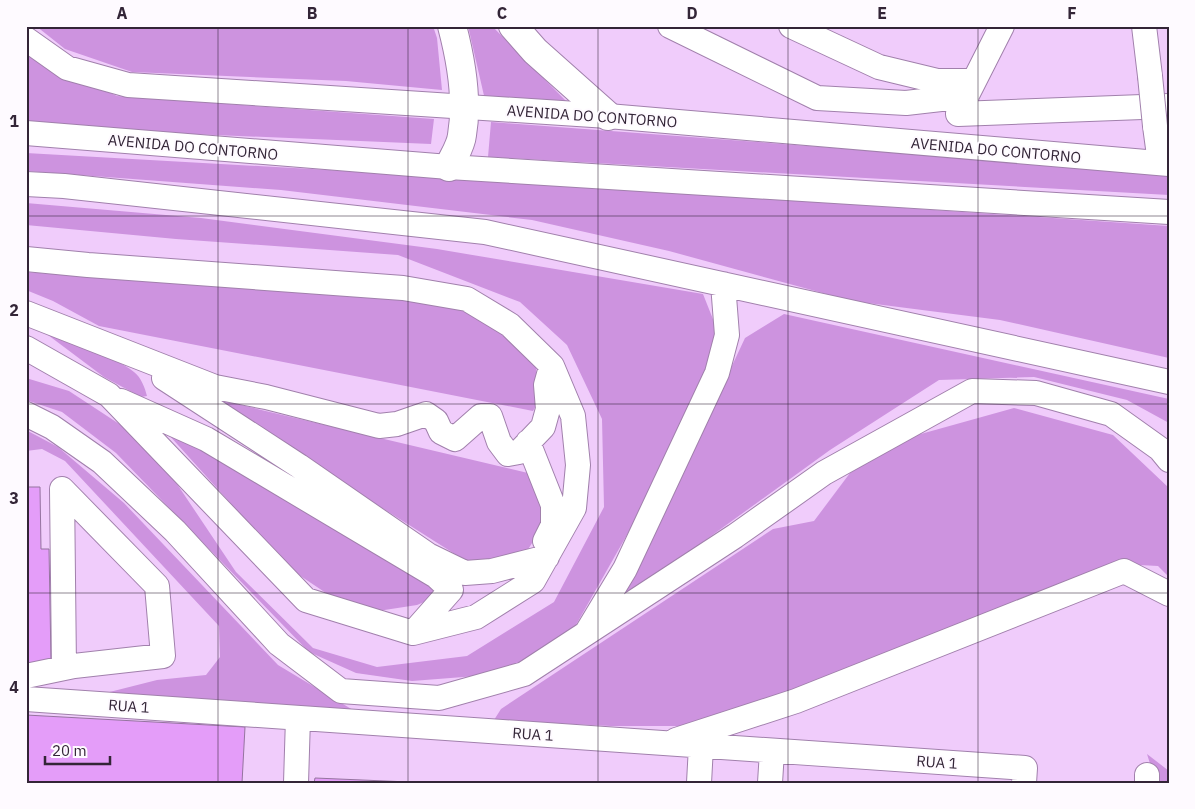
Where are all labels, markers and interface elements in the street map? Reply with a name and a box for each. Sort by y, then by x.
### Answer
text: A [117,3,128,23]
text: B [307,3,318,23]
text: C [497,3,507,23]
text: D [686,3,698,23]
text: E [877,3,887,23]
text: F [1067,3,1077,23]
street label: AVENIDA DO CONTORNO [506,101,678,131]
text: 1 [9,111,19,131]
street label: AVENIDA DO CONTORNO [107,130,279,164]
street label: AVENIDA DO CONTORNO [910,133,1082,167]
text: 2 [9,300,19,320]
text: 3 [9,488,19,508]
text: 4 [9,677,19,697]
street label: RUA 1 [108,695,150,717]
street label: RUA 1 [512,723,554,745]
scale bar [45,734,110,766]
text: 20 m [52,741,87,760]
street label: RUA 1 [916,751,958,773]

